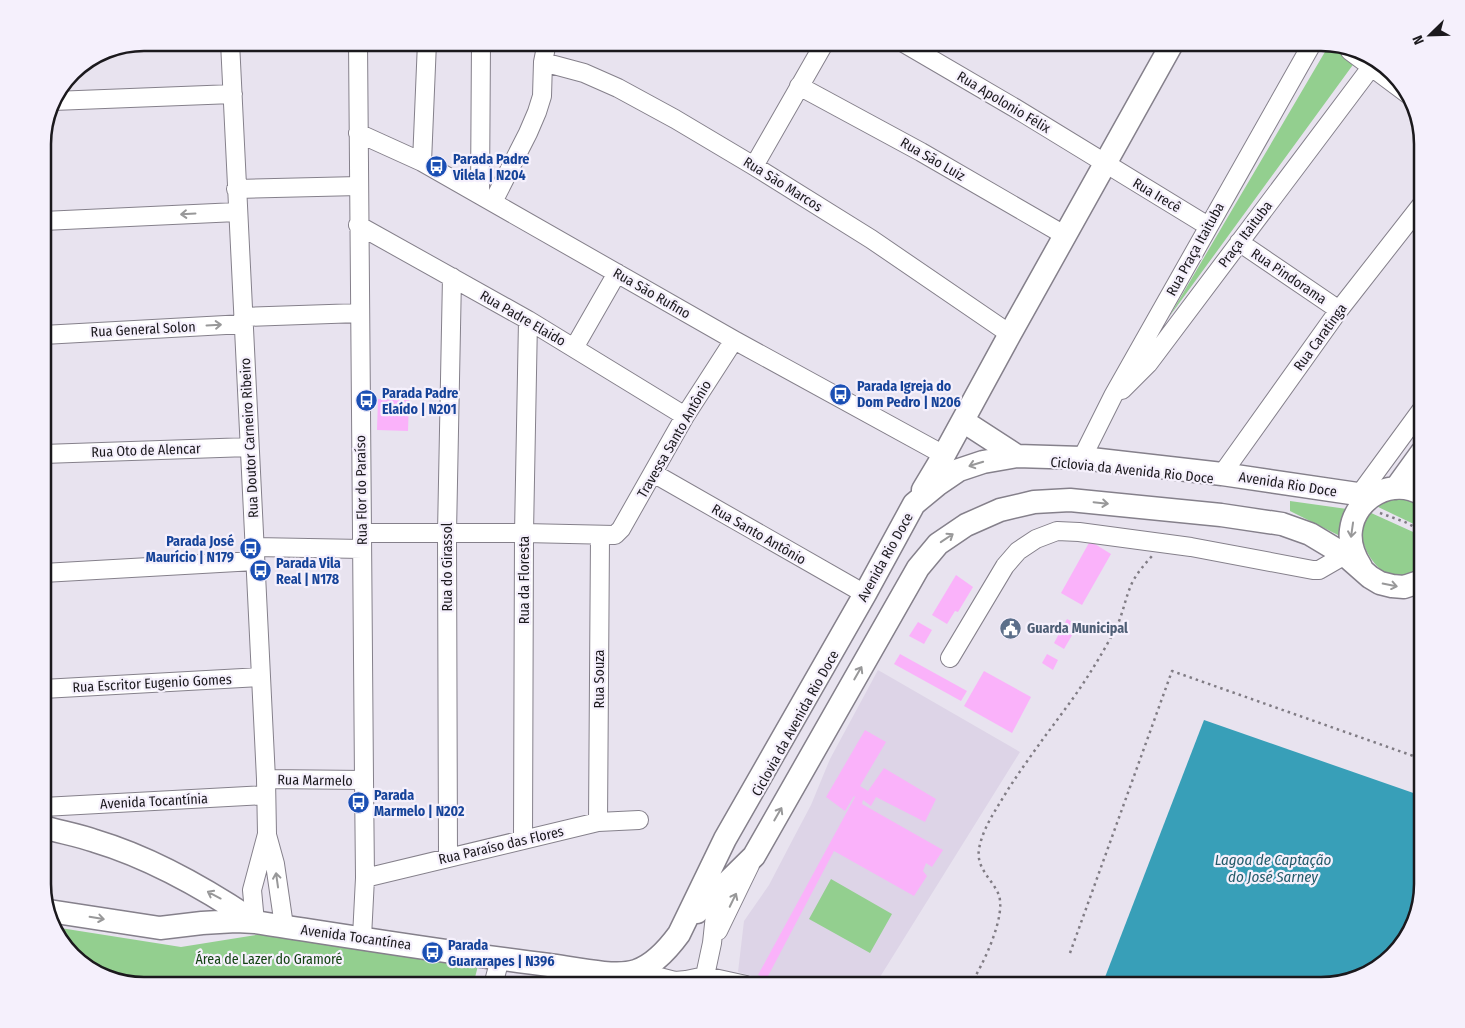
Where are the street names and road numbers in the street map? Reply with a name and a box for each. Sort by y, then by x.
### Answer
street label: Rua Apolonio Félix [954,68,1054,137]
street label: Rua São Luiz [897,134,969,185]
street label: Rua São Marcos [740,153,825,215]
street label: Rua Irecê [1130,175,1184,216]
street label: Praça Itaituba [1215,198,1276,271]
street label: Rua Praça Itaituba [1163,199,1228,299]
street label: Rua Pindorama [1248,245,1330,308]
street label: Rua São Rufino [610,264,693,322]
street label: Rua Padre Elaido [477,287,569,350]
street label: Rua Caratinga [1290,300,1351,374]
street label: Rua General Solon [90,318,196,341]
street label: Rua Doutor Carneiro Ribeiro [237,357,262,519]
street label: Travessa Santo Antônio [634,377,715,501]
street label: Rua Flor do Paraíso [352,435,371,545]
street label: Rua Oto de Alencar [91,440,201,461]
street label: Ciclovia da Avenida Rio Doce [1049,453,1215,488]
street label: Avenida Rio Doce [1238,468,1338,501]
street label: Rua Santo Antônio [709,501,809,568]
street label: Avenida Rio Doce [854,510,917,605]
street label: Rua do Girassol [439,522,456,611]
street label: Rua da Floresta [516,536,533,624]
street label: Ciclovia da Avenida Rio Doce [748,647,843,799]
street label: Rua Souza [591,649,608,708]
street label: Rua Escritor Eugenio Gomes [72,671,232,696]
street label: Rua Marmelo [277,771,353,790]
street label: Avenida Tocantínia [100,790,209,813]
street label: Rua Paraíso das Flores [437,823,565,868]
street label: Avenida Tocantínea [300,921,412,954]

